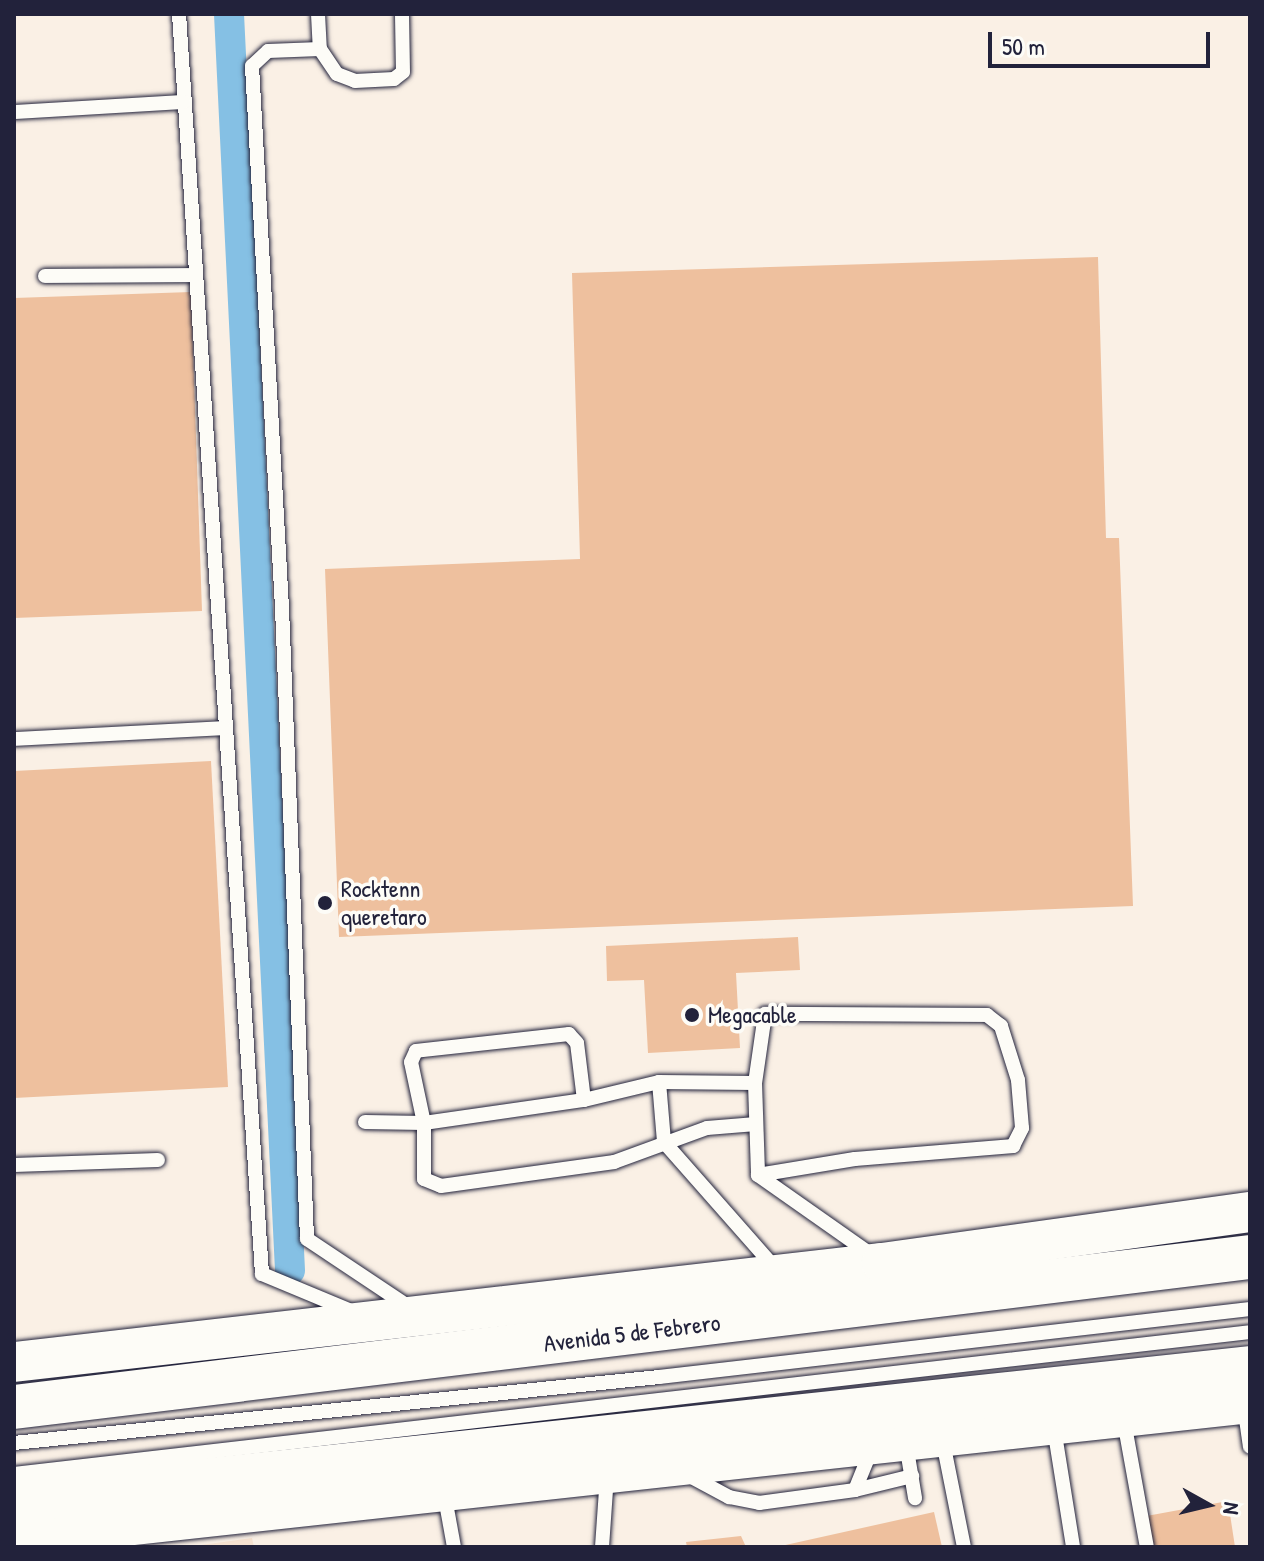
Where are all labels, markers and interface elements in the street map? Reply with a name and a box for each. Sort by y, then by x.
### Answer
scale bar [992,16,1214,66]
text: 50 m [1002,30,1045,62]
place label: Rocktenn queretaro [341,875,427,931]
marker: Rocktenn queretaro [316,894,334,912]
place label: Megacable [708,1001,796,1029]
marker: Megacable [683,1006,701,1024]
street label: Avenida 5 de Febrero [542,1308,722,1358]
north arrow [1168,1465,1248,1545]
text: N [1216,1500,1247,1516]

